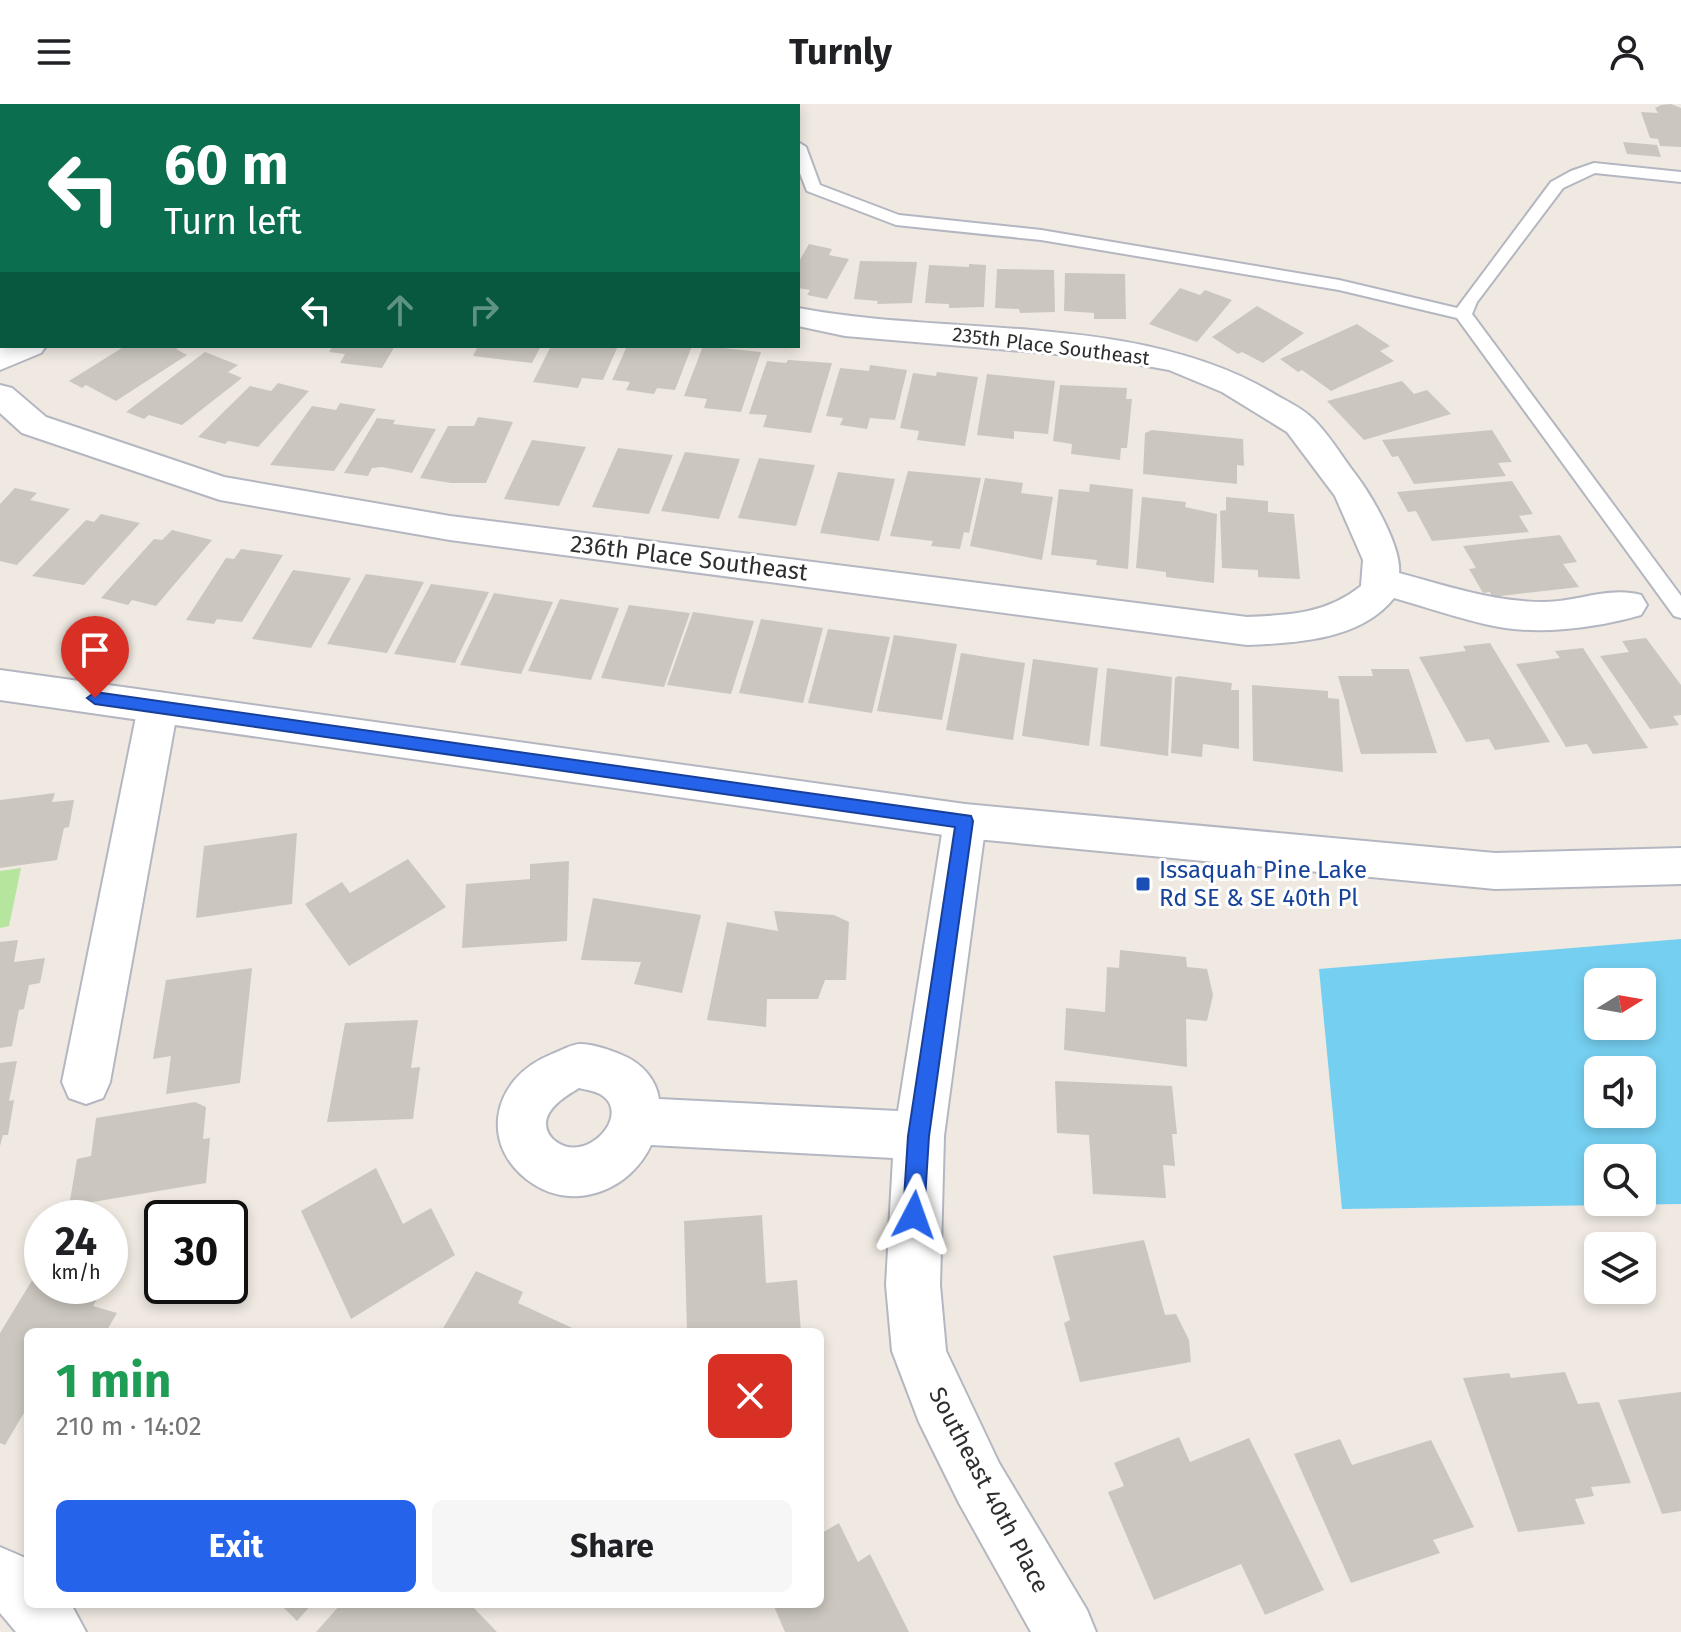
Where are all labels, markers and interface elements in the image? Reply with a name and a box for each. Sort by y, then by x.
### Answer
icon: menu [32,30,76,74]
text: Turnly [789,30,892,74]
icon: person [1605,30,1649,74]
text: 60 m [164,132,289,199]
icon: left [32,136,136,240]
text: Turn left [164,200,302,244]
icon: left [294,288,338,332]
icon: ahead [378,288,422,332]
icon: right [462,288,506,332]
street label: 235th Place Southeast [951,322,1152,370]
street label: 236th Place Southeast [569,530,810,587]
pin [61,616,129,698]
icon: arrive [73,628,117,672]
place label: Issaquah Pine Lake Rd SE & SE 40th Pl [1159,856,1367,912]
marker: Issaquah Pine Lake Rd SE & SE 40th Pl [1134,875,1152,893]
north arrow [1584,968,1656,1040]
map controls [1584,968,1656,1304]
button: sound [1584,1056,1656,1128]
button: search [1584,1144,1656,1216]
position arrow [872,1173,956,1257]
speed limit sign: 30 [144,1200,248,1304]
text: 24 [55,1218,97,1266]
button: layers [1584,1232,1656,1304]
text: km/h [51,1260,101,1284]
text: 1 min [56,1352,171,1410]
button: close [708,1354,792,1438]
street label: Southeast 40th Place [923,1382,1055,1598]
text: 210 m · 14:02 [56,1411,202,1442]
button: Exit [56,1500,416,1592]
button: Share [432,1500,792,1592]

